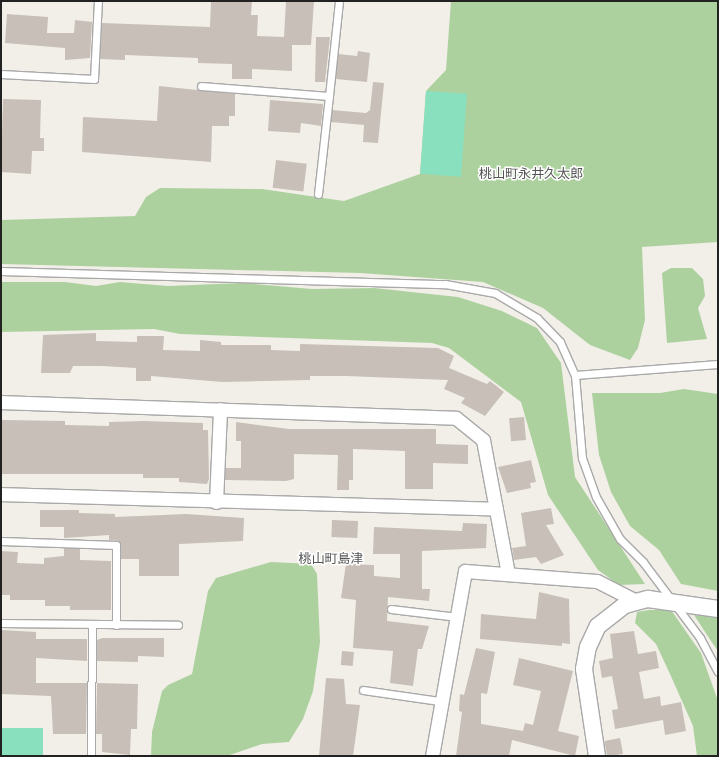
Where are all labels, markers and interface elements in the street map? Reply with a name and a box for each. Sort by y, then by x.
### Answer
district label: 桃山町永井久太郎 [479,166,583,182]
district label: 桃山町島津 [299,551,363,567]

